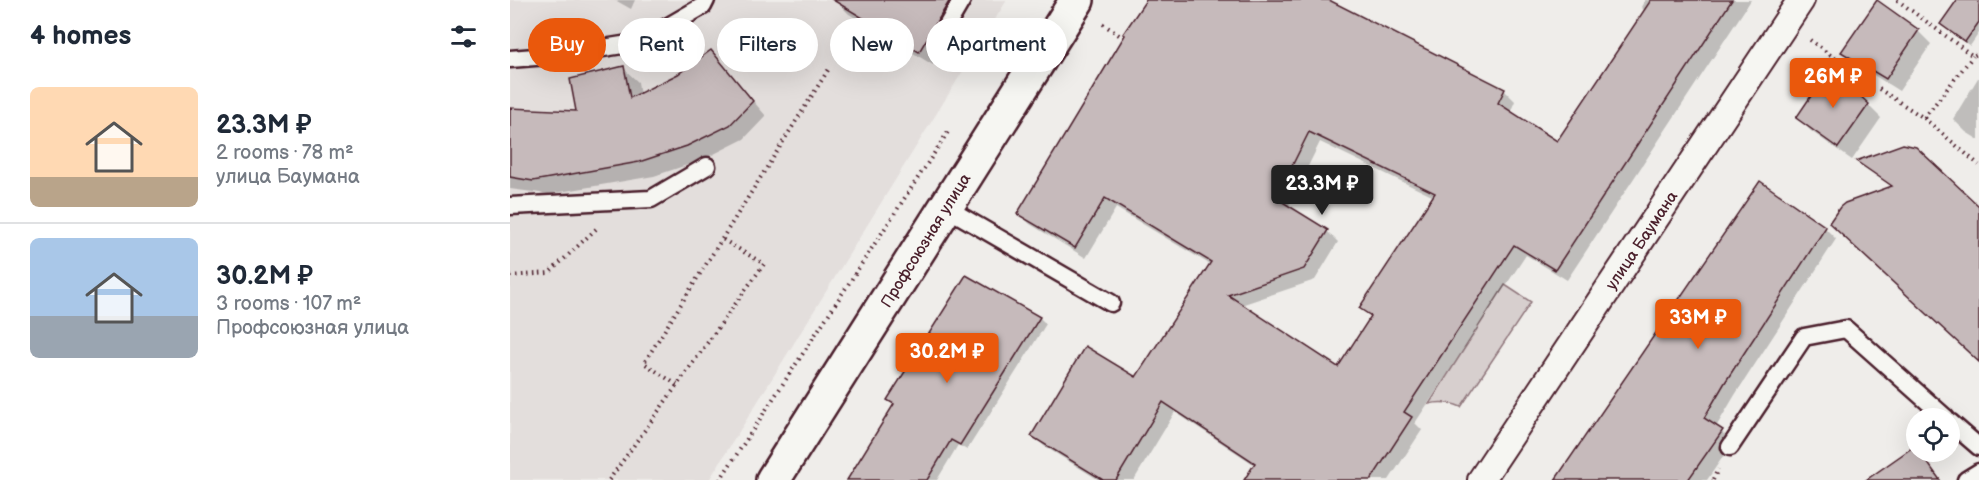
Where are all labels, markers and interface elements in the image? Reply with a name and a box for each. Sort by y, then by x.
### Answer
chip: Buy [528,18,606,72]
chip: Rent [618,18,705,72]
chip: Filters [717,18,818,72]
chip: New [830,18,914,72]
chip: Apartment [926,18,1067,72]
icon: filters [447,20,480,53]
text: 4 homes [30,21,131,52]
pin: 26M ₽ [1791,58,1875,109]
text: 26M ₽ [1804,65,1862,89]
text: 23.3M ₽ [216,110,312,141]
icon: home [78,111,150,183]
text: 2 rooms · 78 m² [216,141,354,165]
text: улица Баумана [216,165,360,189]
pin: 23.3M ₽ [1267,165,1377,216]
street label: Профсоюзная улица [877,170,976,311]
text: 23.3M ₽ [1285,172,1359,196]
street label: улица Баумана [1602,187,1683,294]
text: 30.2M ₽ [216,261,313,292]
icon: home [78,262,150,334]
text: 3 rooms · 107 m² [216,292,361,316]
pin: 33M ₽ [1656,299,1740,350]
text: 33M ₽ [1669,306,1727,330]
text: Профсоюзная улица [216,316,409,340]
pin: 30.2M ₽ [892,333,1002,384]
text: 30.2M ₽ [910,340,984,364]
map controls [1906,408,1960,462]
button: locate [1906,408,1960,462]

